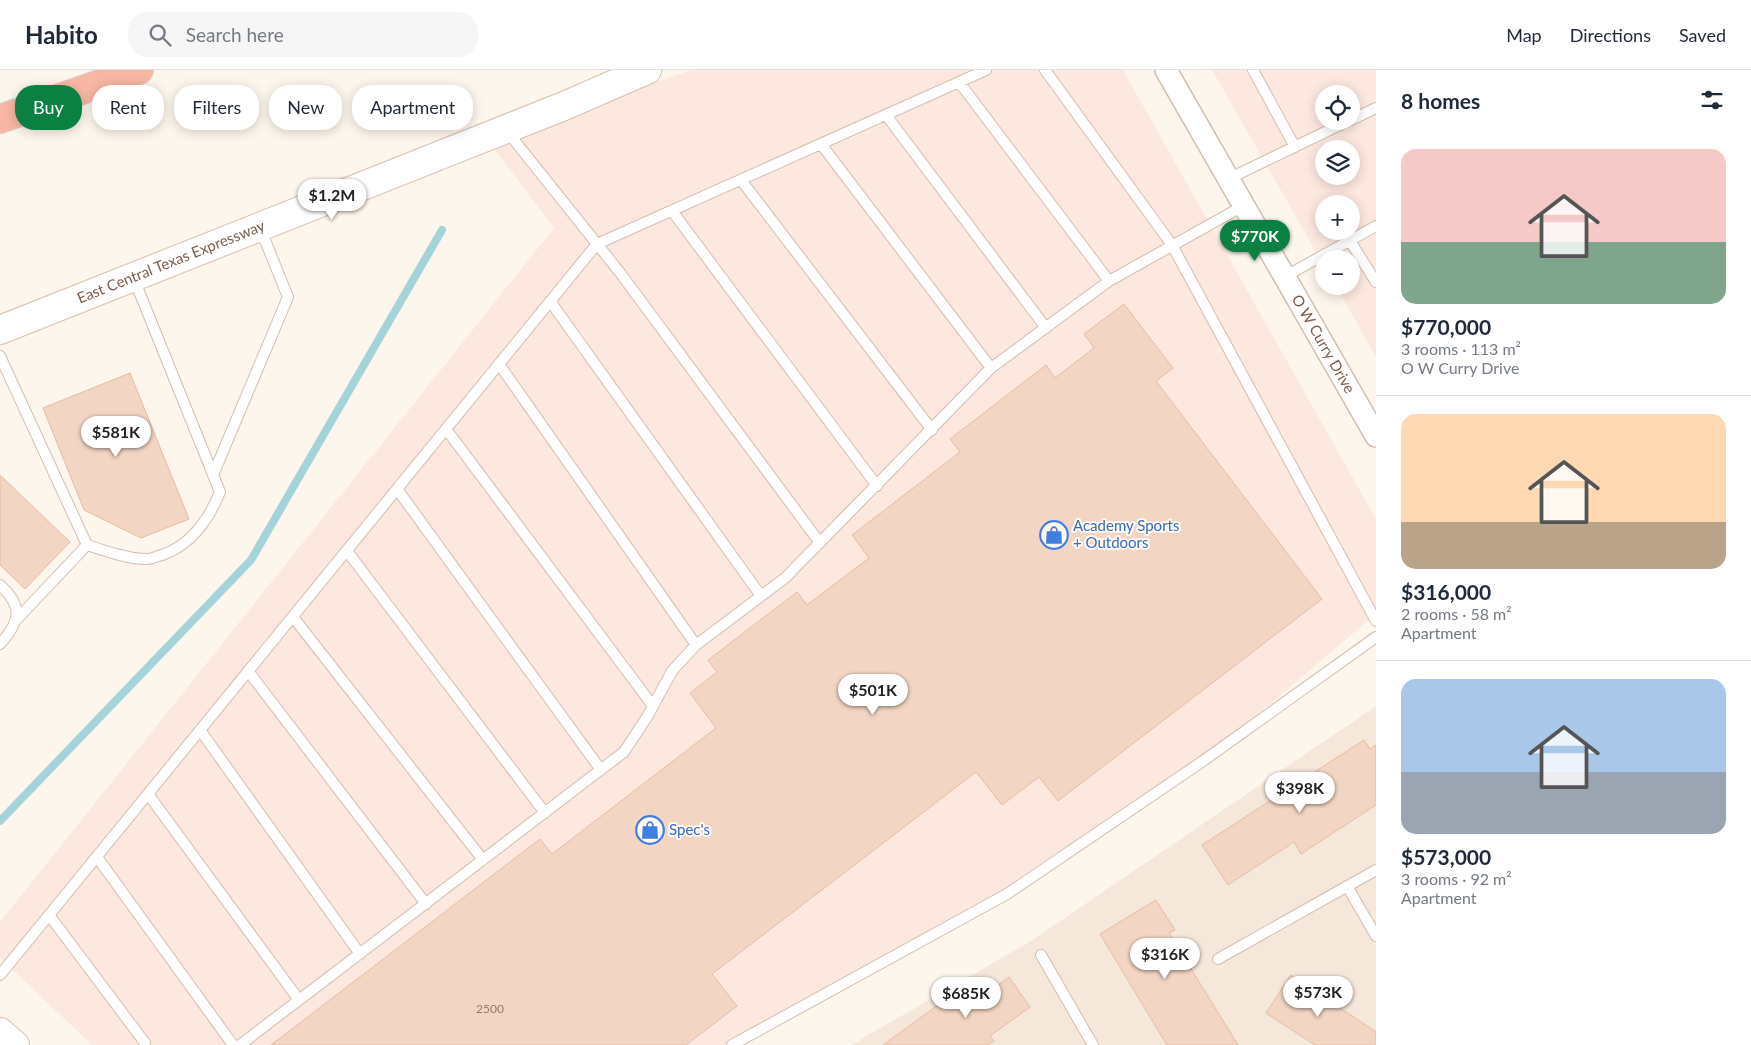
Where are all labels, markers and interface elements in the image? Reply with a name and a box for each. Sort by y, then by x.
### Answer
search box [128,12,478,57]
text: Habito [25,20,98,49]
icon: search [146,21,174,49]
text: Search here [186,23,284,46]
text: Map [1506,24,1542,46]
text: Directions [1570,24,1651,46]
text: Saved [1679,24,1726,46]
chip: Buy [15,85,82,130]
chip: Rent [92,85,164,130]
chip: Filters [174,85,259,130]
chip: New [269,85,342,130]
chip: Apartment [352,85,473,130]
map controls [1315,85,1360,295]
button: locate [1315,85,1360,130]
icon: filters [1698,86,1726,114]
text: 8 homes [1401,88,1480,113]
button: layers [1315,140,1360,185]
pin: $1.2M [297,178,367,221]
icon: home [1519,181,1609,271]
text: $1.2M [309,185,355,204]
button: + [1315,195,1360,240]
street label: East Central Texas Expressway [74,216,267,307]
pin: $770K [1220,220,1290,262]
text: $770K [1231,226,1279,245]
button: − [1315,250,1360,295]
street label: O W Curry Drive [1289,291,1360,396]
text: $770,000 [1401,314,1491,339]
text: 3 rooms · 113 m² [1401,339,1521,358]
text: O W Curry Drive [1401,358,1519,377]
pin: $581K [81,416,151,458]
text: $581K [92,422,140,441]
icon: home [1519,447,1609,537]
place label: Academy Sports + Outdoors [1073,516,1179,551]
shop icon: Academy Sports + Outdoors [1039,520,1069,550]
text: $316,000 [1401,579,1491,604]
text: 2 rooms · 58 m² [1401,604,1512,623]
text: Apartment [1401,623,1476,642]
pin: $501K [838,674,908,716]
text: $501K [849,680,897,699]
icon: home [1519,712,1609,802]
pin: $398K [1265,772,1335,814]
text: $398K [1276,778,1324,797]
shop icon: Spec's [635,815,665,845]
place label: Spec's [669,820,710,838]
text: $573,000 [1401,844,1491,869]
text: 3 rooms · 92 m² [1401,869,1512,888]
text: Apartment [1401,888,1476,907]
pin: $316K [1130,938,1200,980]
text: $316K [1141,944,1189,963]
pin: $685K [931,976,1001,1019]
pin: $573K [1283,976,1353,1018]
text: $573K [1294,982,1342,1001]
text: $685K [942,983,990,1002]
house number: 2500 [476,1001,504,1016]

